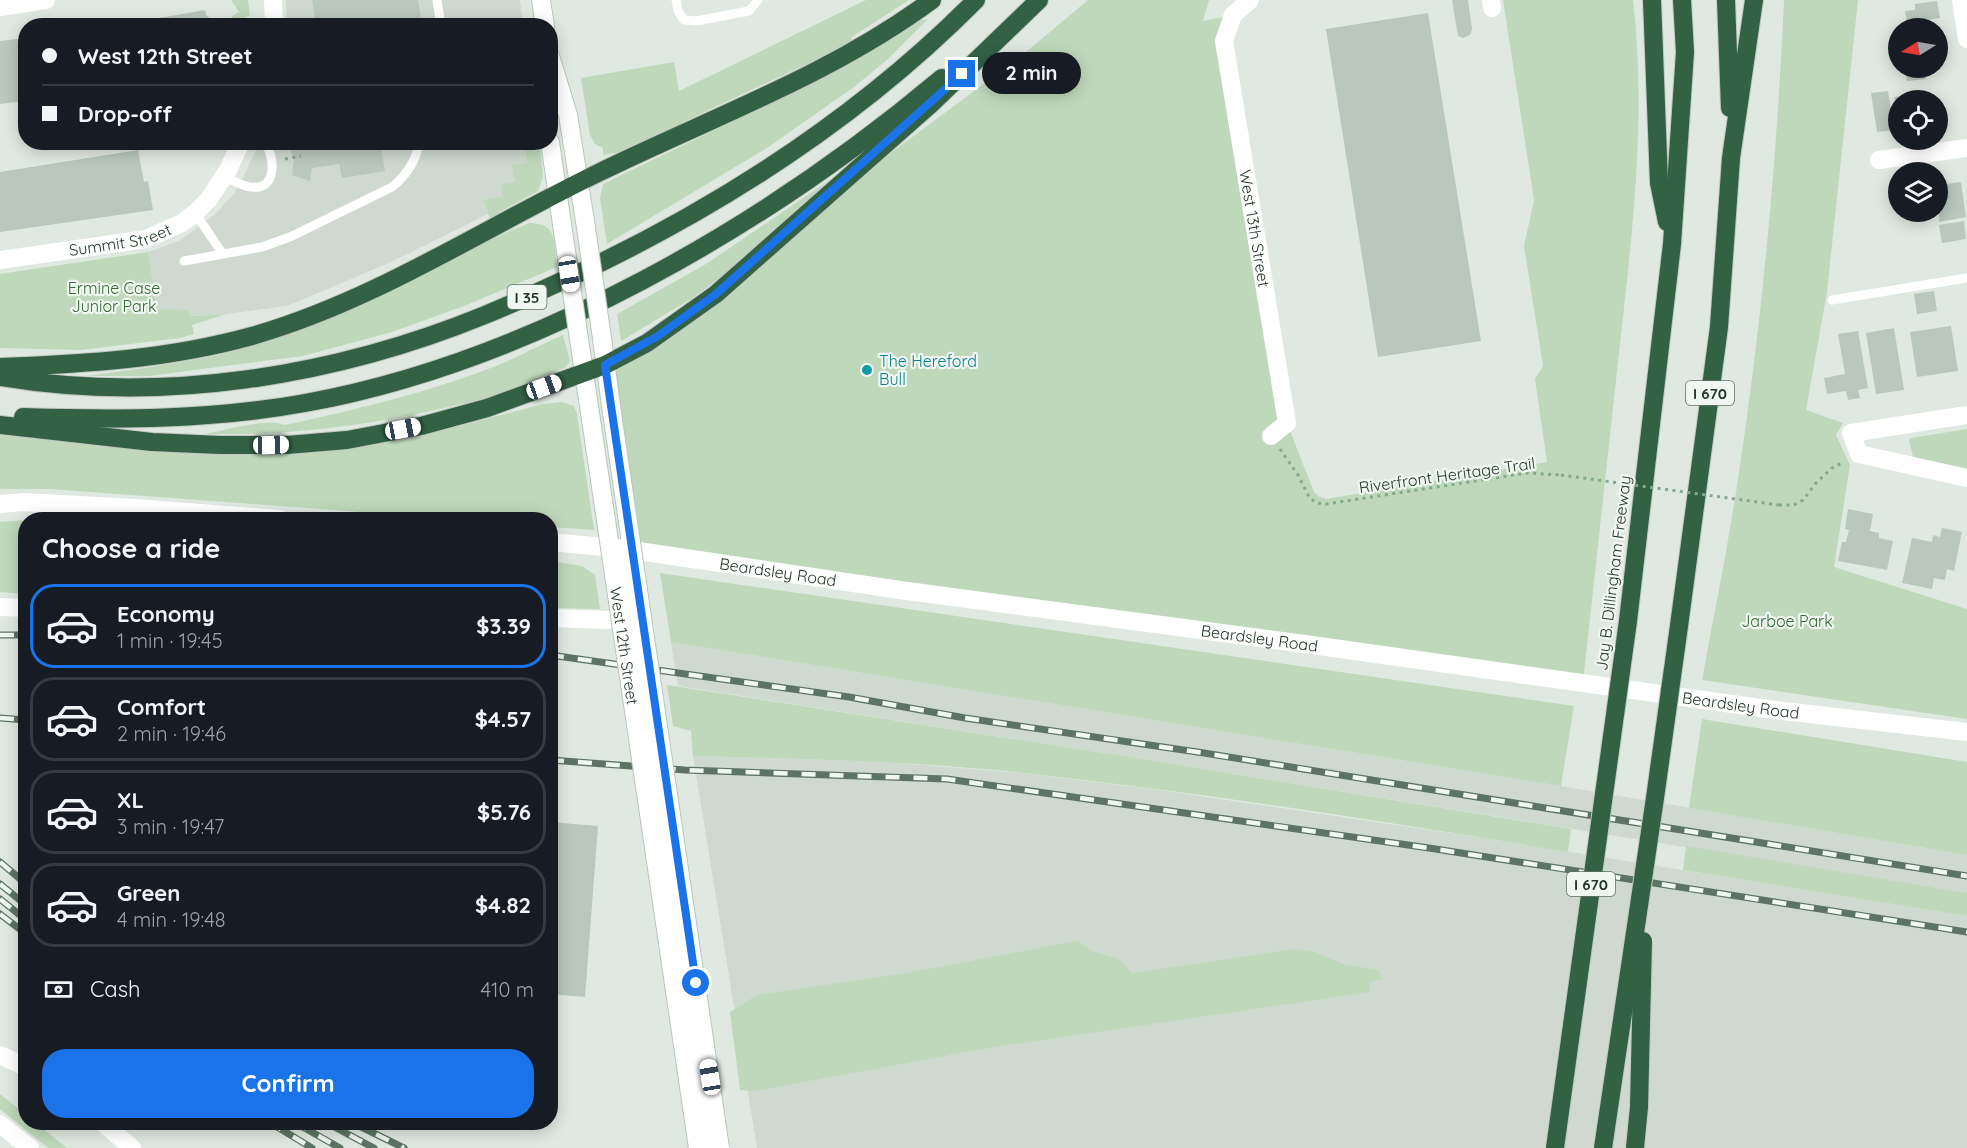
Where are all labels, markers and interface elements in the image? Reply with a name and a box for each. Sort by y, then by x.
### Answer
north arrow [1888,18,1948,78]
map controls [1888,18,1948,222]
text: West 12th Street [78,42,252,70]
callout: 2 min [983,53,1082,95]
route end [948,60,975,87]
text: 2 min [1005,60,1058,85]
button: locate [1888,90,1948,150]
text: Drop-off [78,100,172,128]
button: layers [1888,162,1948,222]
street label: West 13th Street [1235,168,1274,288]
street label: Summit Street [68,219,174,260]
car [557,255,581,293]
park label: Ermine Case Junior Park [68,278,160,316]
road number: I 35 [508,285,546,309]
place label: The Hereford Bull [879,351,977,389]
marker: The Hereford Bull [860,363,874,377]
car [524,372,564,402]
road number: I 670 [1686,381,1734,405]
car [384,417,422,441]
car [253,436,289,454]
street label: Riverfront Heritage Trail [1358,453,1536,497]
street label: Jay B. Dillingham Freeway [1591,474,1635,672]
text: Choose a ride [42,531,220,565]
street label: Beardsley Road [718,553,838,590]
street label: West 12th Street [606,585,643,706]
icon: car [45,599,99,653]
text: Economy [117,600,215,628]
park label: Jarboe Park [1741,611,1833,631]
text: $3.39 [476,612,531,640]
street label: Beardsley Road [1200,620,1319,656]
text: 1 min · 19:45 [117,628,223,653]
street label: Beardsley Road [1681,687,1800,723]
icon: car [45,692,99,746]
text: Comfort [117,693,206,721]
text: $4.57 [475,705,531,733]
text: 2 min · 19:46 [117,721,226,746]
icon: car [45,785,99,839]
text: XL [117,786,144,814]
text: $5.76 [477,798,531,826]
text: 3 min · 19:47 [117,814,224,839]
road number: I 670 [1567,872,1615,896]
icon: car [45,878,99,932]
text: Green [117,879,180,907]
text: $4.82 [475,891,531,919]
text: 4 min · 19:48 [117,907,226,932]
route start [682,969,709,996]
icon: cash [42,973,75,1006]
text: Cash [90,975,141,1003]
text: 410 m [481,977,534,1002]
button: Confirm [42,1049,534,1118]
car [698,1058,722,1096]

